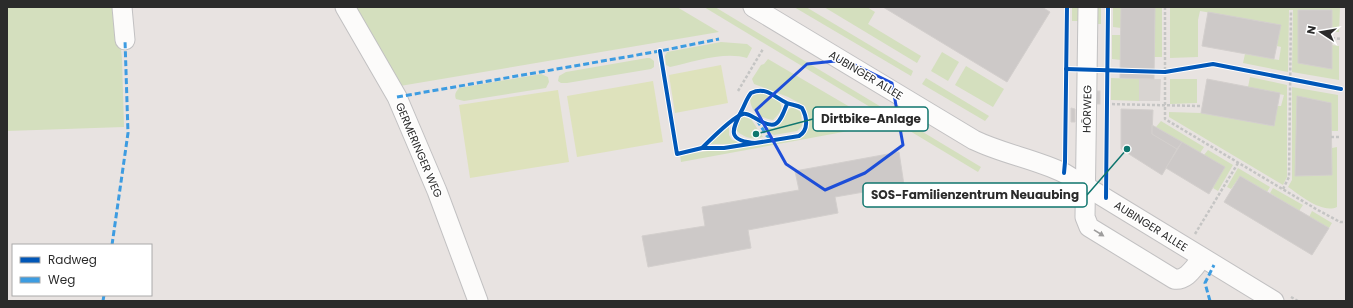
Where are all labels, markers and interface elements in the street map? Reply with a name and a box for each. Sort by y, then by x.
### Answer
north arrow [1301,12,1341,52]
text: N [1303,24,1320,36]
street label: AUBINGER ALLEE [826,46,906,104]
street label: HÖRWEG [1079,84,1095,133]
street label: GERMERINGER WEG [392,100,446,200]
callout: Dirtbike-Anlage [813,107,928,131]
text: Dirtbike-Anlage [821,110,922,127]
callout: SOS-Familienzentrum Neuaubing [863,183,1087,207]
text: SOS-Familienzentrum Neuaubing [871,186,1079,203]
street label: AUBINGER ALLEE [1111,197,1191,255]
one-way arrow [1094,230,1105,237]
legend [12,244,152,296]
text: Radweg [48,251,97,268]
text: Weg [48,271,75,288]

